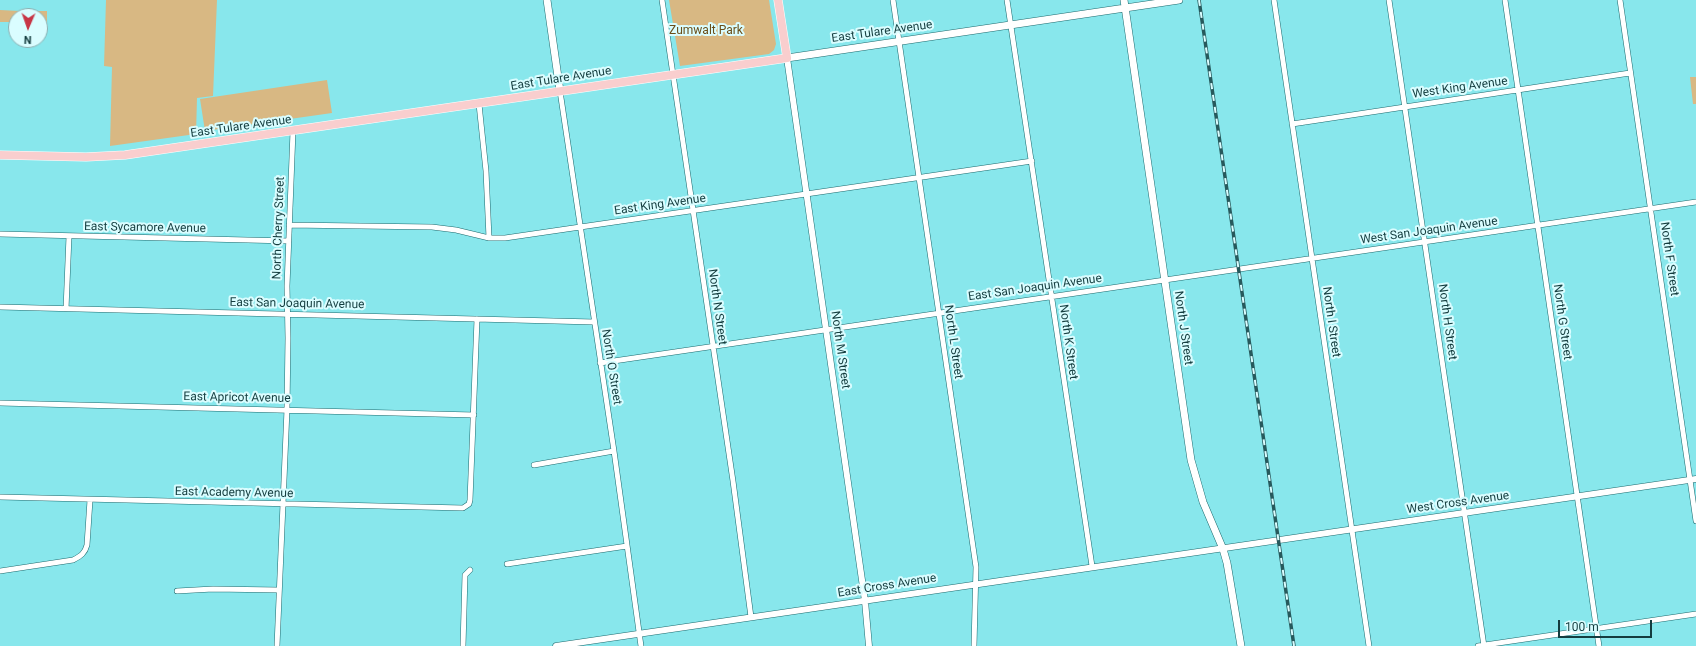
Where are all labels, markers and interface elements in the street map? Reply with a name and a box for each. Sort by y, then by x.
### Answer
north arrow [8,8,48,48]
street label: East Tulare Avenue [831,18,933,46]
park label: Zumwalt Park [669,24,743,38]
text: N [23,33,32,46]
street label: East Tulare Avenue [510,64,612,94]
street label: West King Avenue [1411,74,1509,102]
street label: East Tulare Avenue [190,113,292,141]
street label: North Cherry Street [270,176,288,280]
street label: East King Avenue [613,191,707,219]
street label: West San Joaquin Avenue [1359,214,1499,248]
street label: East Sycamore Avenue [84,220,206,236]
street label: North F Street [1657,221,1681,297]
street label: North N Street [705,268,729,346]
street label: East San Joaquin Avenue [967,271,1103,305]
street label: North H Street [1435,283,1459,361]
street label: North G Street [1550,283,1574,361]
street label: North I Street [1319,286,1343,358]
street label: North J Street [1171,290,1195,366]
street label: East San Joaquin Avenue [229,296,365,312]
street label: North L Street [941,304,965,380]
street label: North K Street [1056,304,1080,380]
street label: North M Street [827,310,853,390]
street label: North O Street [598,328,624,406]
street label: East Apricot Avenue [183,390,291,406]
street label: East Academy Avenue [175,485,293,501]
street label: West Cross Avenue [1406,489,1510,517]
street label: East Cross Avenue [837,571,937,601]
scale bar [1560,612,1654,638]
text: 100 m [1565,620,1599,634]

